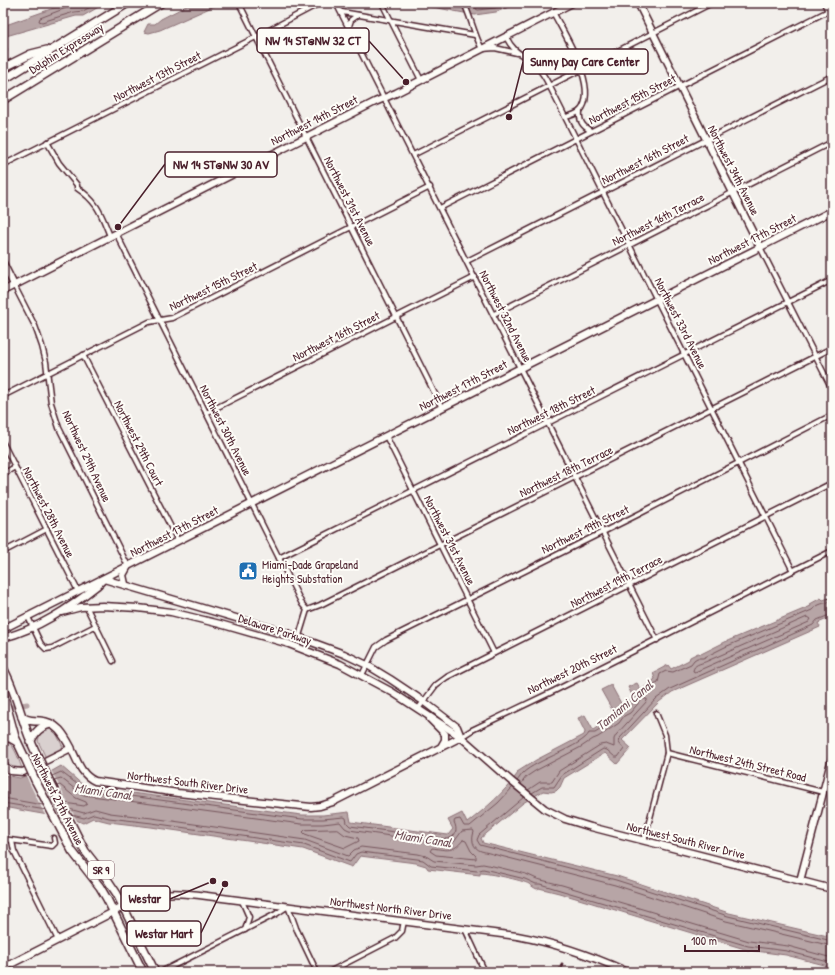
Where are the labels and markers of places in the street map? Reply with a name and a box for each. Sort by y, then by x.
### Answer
callout: NW 14 ST@NW 32 CT [257,28,369,53]
callout: Sunny Day Care Center [523,49,648,74]
callout: NW 14 ST@NW 30 AV [165,152,277,177]
place label: Miami-Dade Grapeland Heights Substation [262,556,358,587]
public building icon: Miami-Dade Grapeland Heights Substation [237,560,259,582]
callout: Westar [121,886,170,911]
callout: Westar Mart [127,921,201,946]

